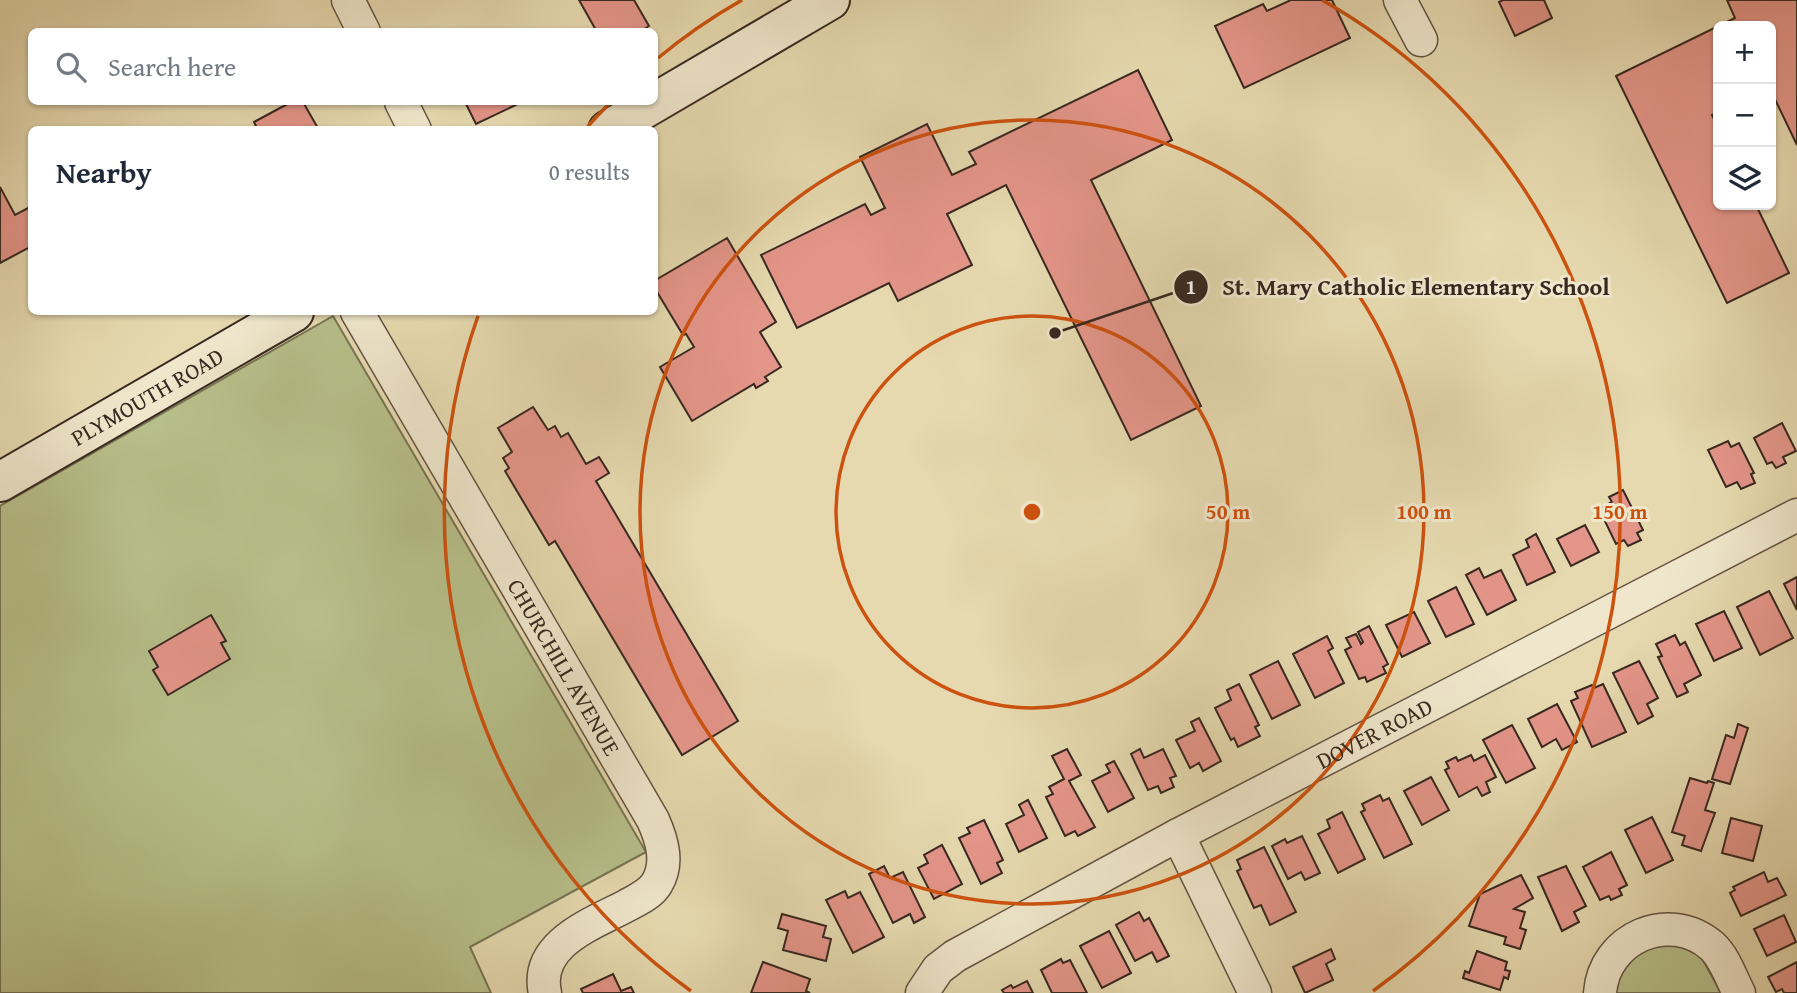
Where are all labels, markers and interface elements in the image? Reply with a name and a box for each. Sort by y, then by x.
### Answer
map controls [1713,21,1776,210]
button: + [1713,21,1776,84]
search box [28,28,658,105]
text: Search here [108,47,236,86]
icon: search [52,48,90,86]
button: − [1713,84,1776,147]
button: layers [1713,147,1776,210]
text: Nearby [56,150,152,194]
text: 0 results [549,155,630,188]
callout: St. Mary Catholic Elementary School [1173,265,1624,310]
text: St. Mary Catholic Elementary School [1222,269,1610,304]
text: 1 [1186,271,1196,302]
street label: PLYMOUTH ROAD [64,339,229,454]
text: 50 m [1206,496,1250,527]
text: 100 m [1396,496,1452,527]
text: 150 m [1592,496,1648,527]
centre of rings [1020,500,1044,524]
street label: CHURCHILL AVENUE [500,572,629,761]
street label: DOVER ROAD [1310,689,1438,777]

